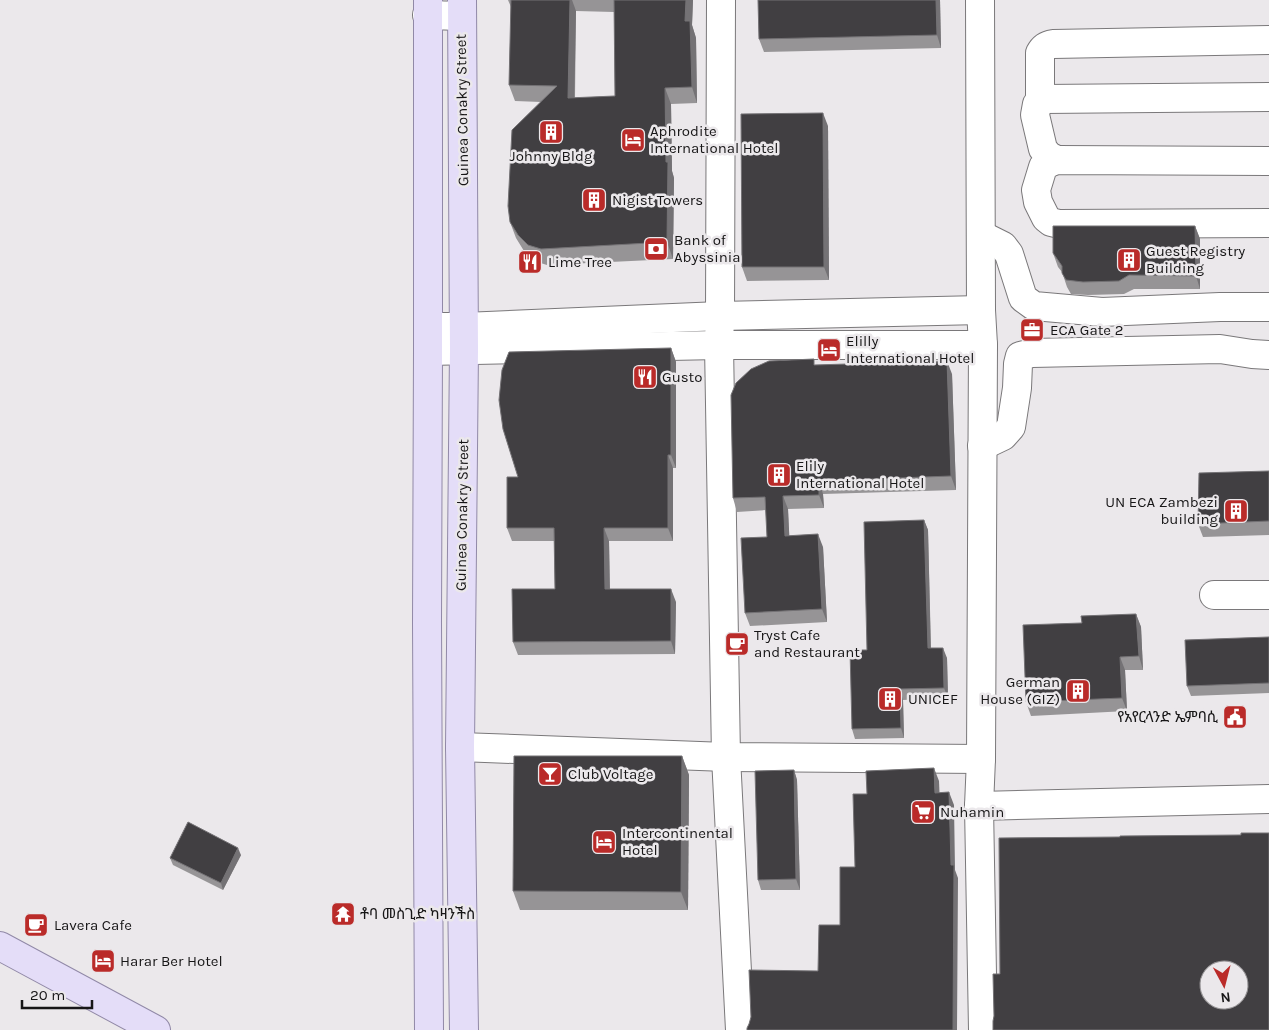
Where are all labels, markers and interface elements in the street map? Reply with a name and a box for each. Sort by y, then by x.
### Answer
street label: Guinea Conakry Street [452,33,472,186]
building icon: Johnny Bldg [538,119,564,145]
place label: Aphrodite International Hotel [650,122,778,157]
hotel icon: Aphrodite International Hotel [620,127,646,153]
place label: Johnny Bldg [510,147,593,165]
building icon: Nigist Towers [581,187,607,213]
place label: Nigist Towers [612,191,703,209]
place label: Bank of Abyssinia [674,231,741,266]
bank icon: Bank of Abyssinia [643,236,669,262]
place label: Guest Registry Building [1146,242,1245,277]
building icon: Guest Registry Building [1116,247,1142,273]
restaurant icon: Lime Tree [517,249,543,275]
place label: Lime Tree [548,253,612,271]
office icon: ECA Gate 2 [1019,317,1045,343]
place label: ECA Gate 2 [1050,321,1123,339]
place label: Elilly International Hotel [846,332,974,367]
hotel icon: Elilly International Hotel [816,337,842,363]
restaurant icon: Gusto [632,364,658,390]
place label: Gusto [662,368,702,386]
street label: Guinea Conakry Street [452,438,472,591]
place label: Elily International Hotel [796,457,924,492]
building icon: Elily International Hotel [766,462,792,488]
place label: UN ECA Zambezi building [1105,493,1219,528]
building icon: UN ECA Zambezi building [1223,498,1249,524]
place label: Tryst Cafe and Restaurant [754,626,860,661]
cafe icon: Tryst Cafe and Restaurant [724,631,750,657]
place label: German House (GIZ) [980,673,1060,708]
building icon: German House (GIZ) [1065,678,1091,704]
building icon: UNICEF [877,686,903,712]
place label: UNICEF [908,690,958,708]
public building icon: የአየርላንድ ኤምባሲ [1222,704,1248,730]
place label: የአየርላንድ ኤምባሲ [1117,708,1218,726]
bar icon: Club Voltage [537,761,563,787]
place label: Club Voltage [568,765,653,783]
supermarket icon: Nuhamin [910,799,936,825]
place label: Nuhamin [940,803,1004,821]
place label: Intercontinental Hotel [622,824,733,859]
hotel icon: Intercontinental Hotel [591,829,617,855]
temple icon: ቶባ መስጊድ ካዛንችስ [330,901,356,927]
place label: ቶባ መስጊድ ካዛንችስ [360,905,475,923]
cafe icon: Lavera Cafe [23,912,49,938]
place label: Lavera Cafe [54,916,132,934]
hotel icon: Harar Ber Hotel [90,948,116,974]
place label: Harar Ber Hotel [120,952,223,970]
north arrow [1199,960,1249,1010]
scale bar [22,978,92,1010]
text: 20 m [30,986,65,1004]
text: N [1220,988,1232,1006]

